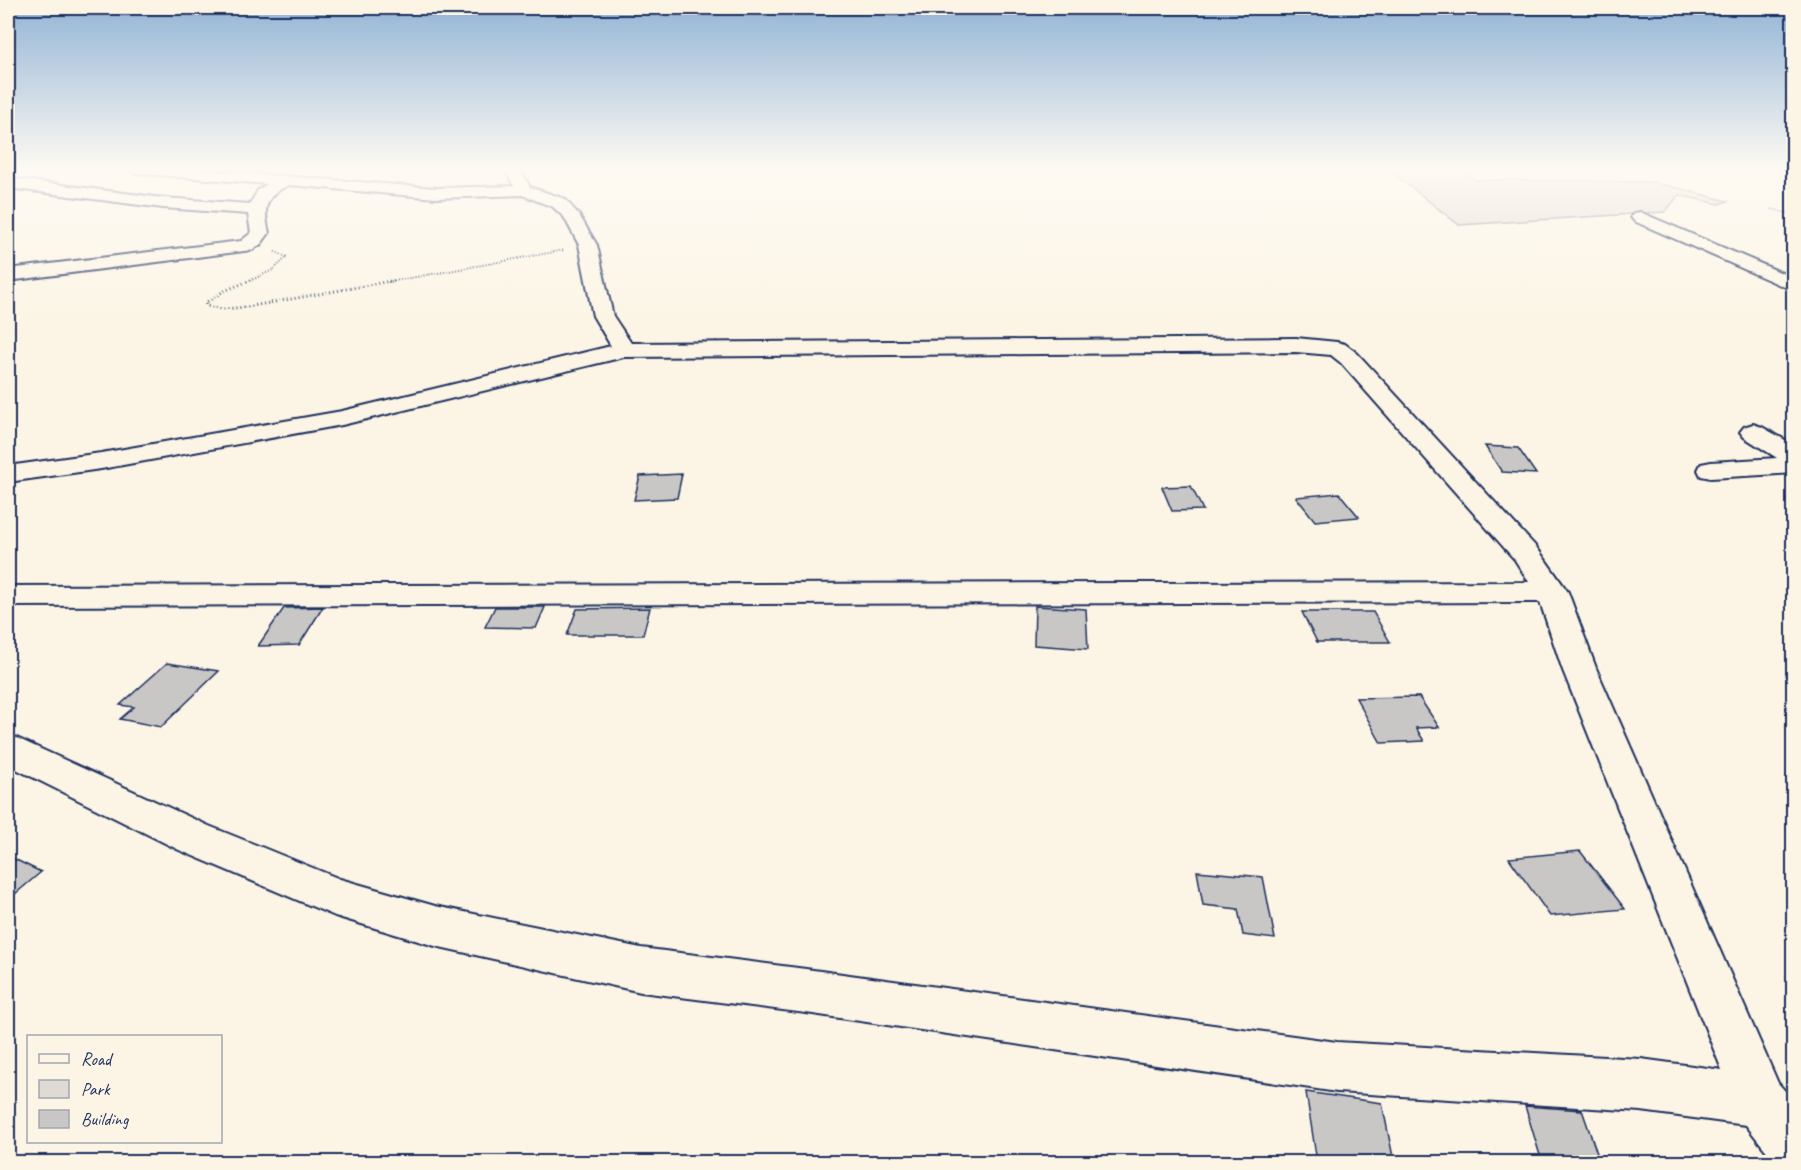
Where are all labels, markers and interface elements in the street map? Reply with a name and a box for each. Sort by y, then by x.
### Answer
legend [27,1035,222,1143]
text: Road [81,1048,114,1070]
text: Park [81,1078,111,1100]
text: Building [81,1108,130,1130]

